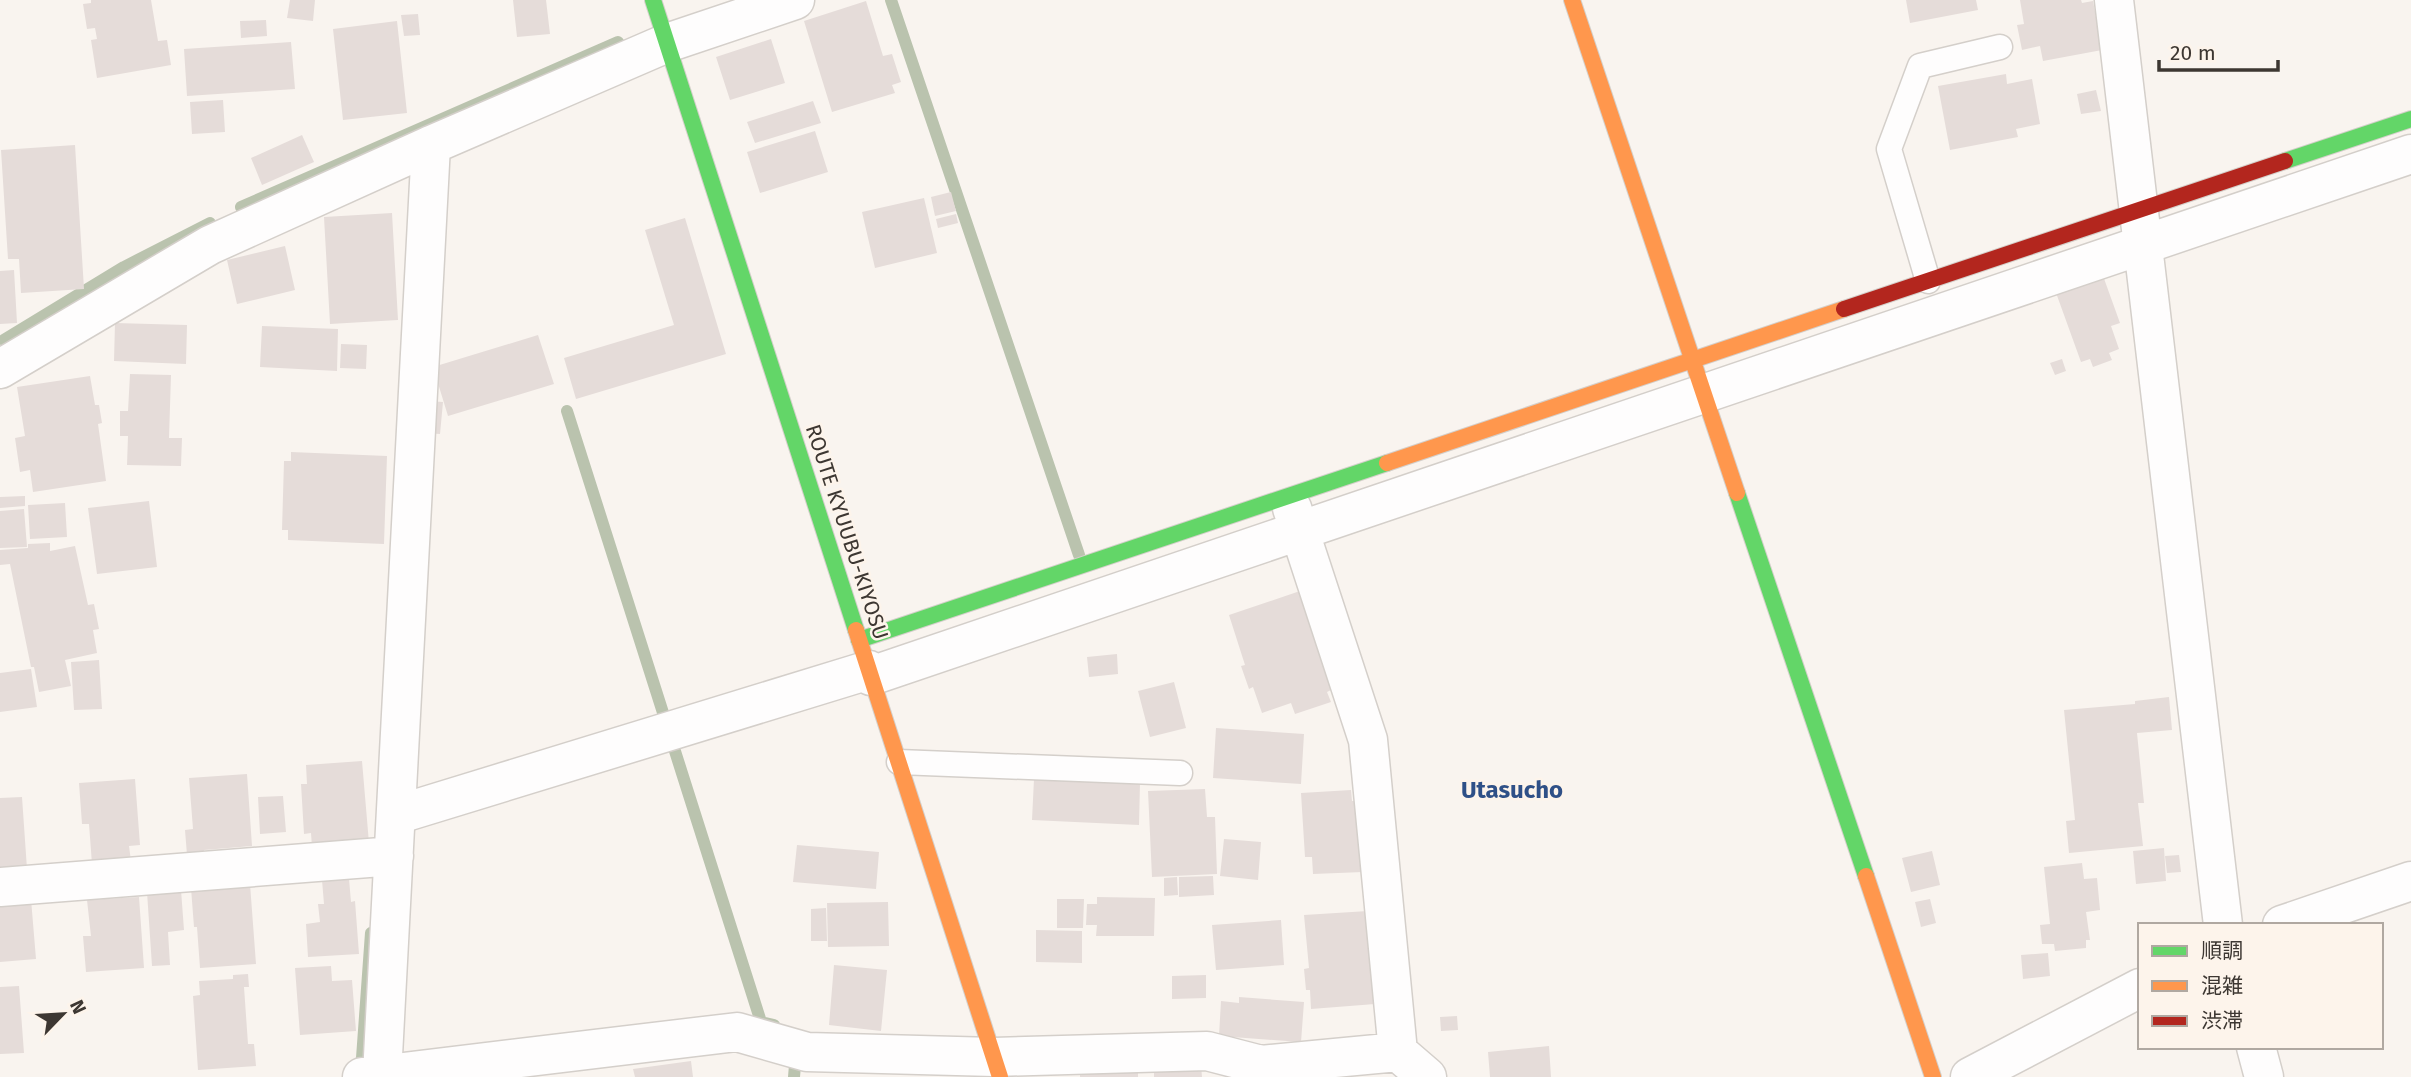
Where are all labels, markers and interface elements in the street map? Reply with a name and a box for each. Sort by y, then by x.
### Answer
scale bar [2159,28,2278,72]
text: 20 m [2170,40,2216,66]
street label: ROUTE KYUUBU-KIYOSU [800,421,894,643]
district label: Utasucho [1461,776,1563,804]
legend [2138,923,2383,1049]
text: 順調 [2201,938,2243,964]
text: 混雑 [2201,973,2243,999]
north arrow [28,979,98,1049]
text: N [65,996,91,1018]
text: 渋滞 [2201,1008,2243,1034]

